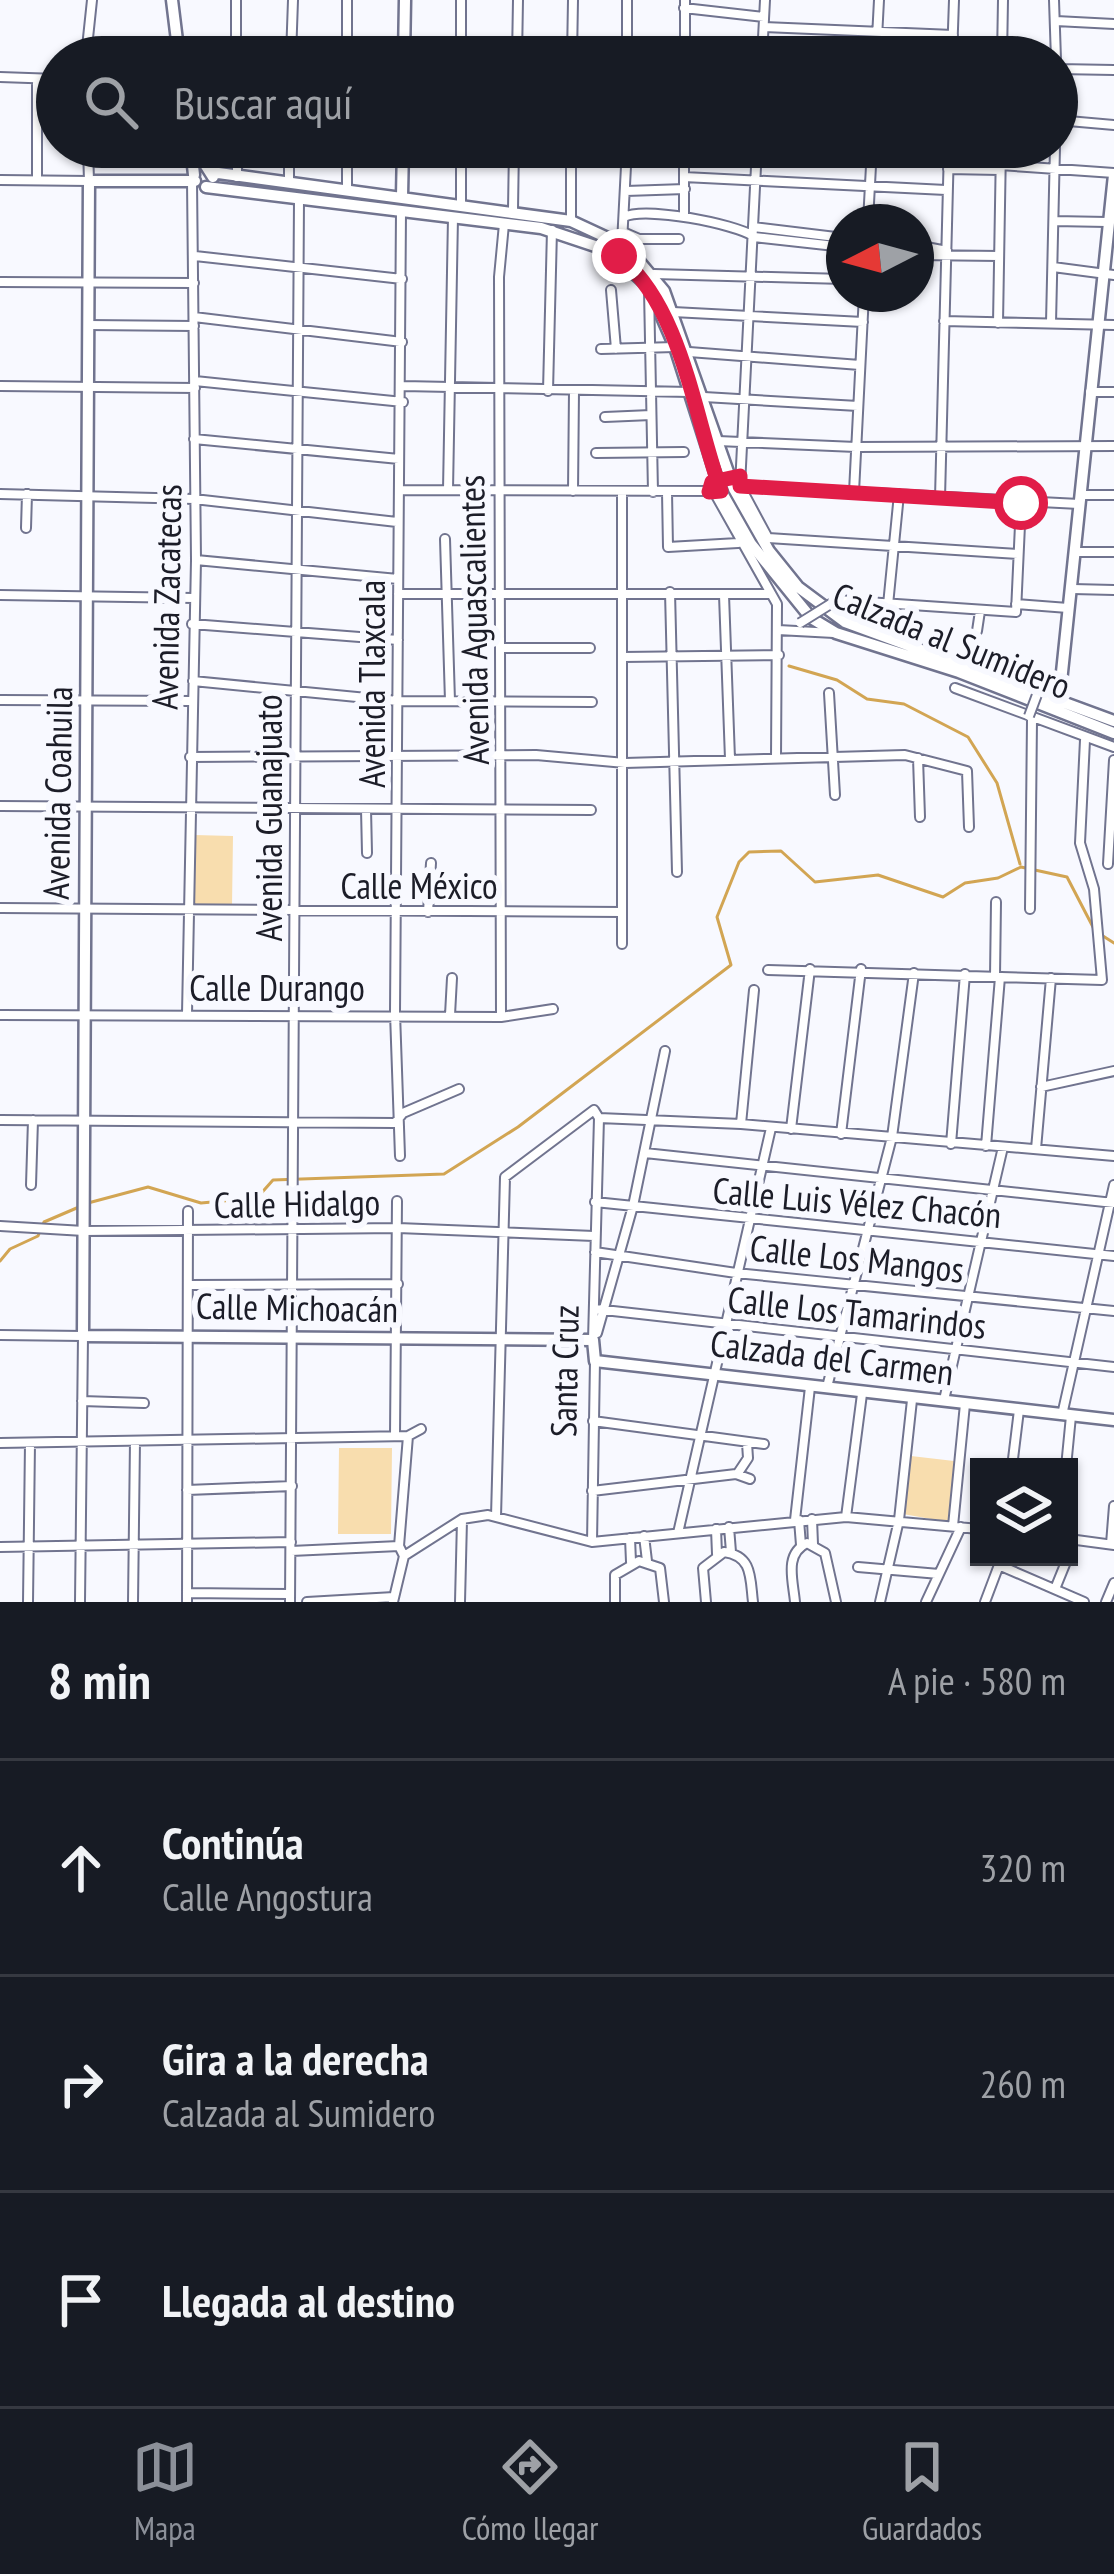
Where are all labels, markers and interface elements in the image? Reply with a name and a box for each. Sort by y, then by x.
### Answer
search box [36,36,1078,168]
icon: search [78,69,144,135]
text: Buscar aquí [174,73,353,131]
north arrow [826,204,934,312]
route end [592,229,646,283]
street label: Avenida Aguascalientes [447,475,499,765]
route start [994,476,1048,530]
street label: Avenida Zacatecas [141,484,191,710]
street label: Calzada al Sumidero [826,571,1078,709]
street label: Avenida Tlaxcala [348,580,395,788]
street label: Avenida Coahuila [32,686,82,900]
street label: Avenida Guanajuato [245,695,292,941]
street label: Calle México [340,862,498,909]
street label: Calle Durango [189,964,365,1011]
street label: Calle Luis Vélez Chacón [711,1166,1003,1238]
street label: Calle Hidalgo [213,1178,381,1228]
street label: Calle Los Mangos [748,1223,966,1293]
street label: Calle Los Tamarindos [725,1275,989,1349]
street label: Calle Michoacán [196,1282,398,1332]
street label: Santa Cruz [539,1305,589,1437]
street label: Calzada del Carmen [708,1319,956,1395]
map controls [970,1458,1078,1566]
button: layers [970,1458,1078,1566]
text: 8 min [48,1647,151,1713]
text: A pie · 580 m [888,1655,1066,1706]
text: Continúa [162,1813,304,1871]
icon: ahead [48,1835,114,1901]
text: 320 m [980,1842,1066,1893]
text: Calle Angostura [162,1871,373,1922]
text: Gira a la derecha [162,2029,429,2087]
icon: right [48,2051,114,2117]
text: 260 m [980,2058,1066,2109]
text: Calzada al Sumidero [162,2087,435,2138]
icon: arrive [48,2267,114,2333]
text: Llegada al destino [162,2271,455,2329]
tab: Mapa [132,2434,198,2549]
tab: Cómo llegar [462,2434,598,2549]
tab: Guardados [862,2434,982,2549]

